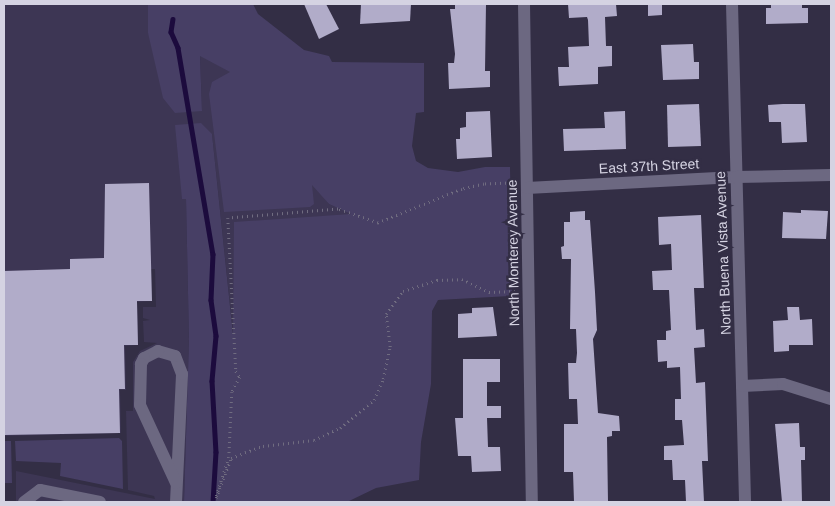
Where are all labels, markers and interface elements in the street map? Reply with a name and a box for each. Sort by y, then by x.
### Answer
street label: East 37th Street [598,155,700,177]
street label: North Buena Vista Avenue [712,171,734,335]
street label: North Monterey Avenue [503,179,523,327]

